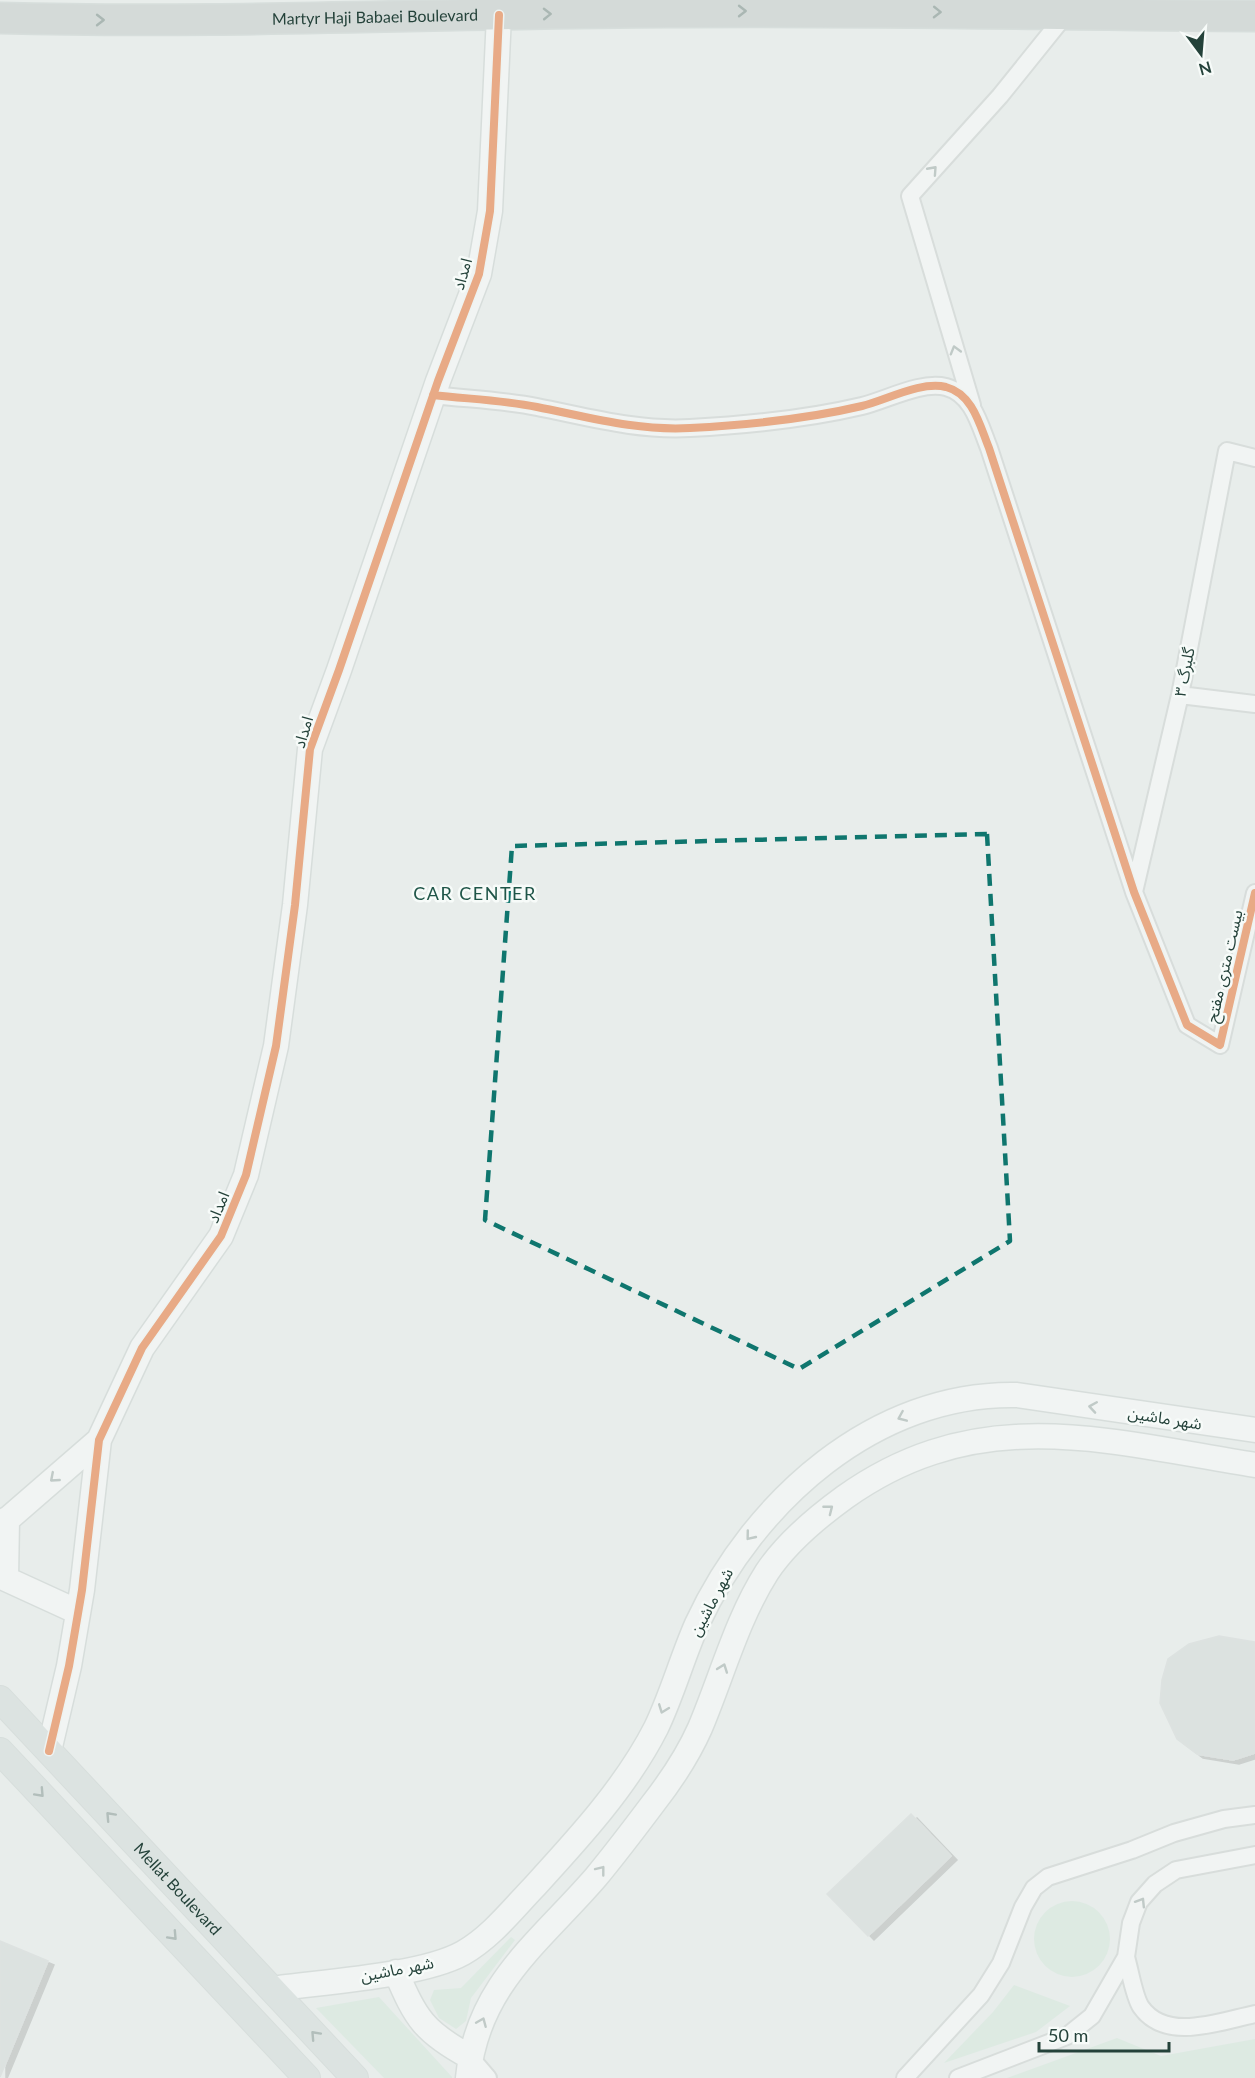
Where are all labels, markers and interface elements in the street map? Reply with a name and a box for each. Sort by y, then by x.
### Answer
street label: Martyr Haji Babaei Boulevard [272,5,478,28]
one-way arrow [738,5,747,17]
one-way arrow [933,6,942,18]
one-way arrow [543,8,552,21]
one-way arrow [96,14,105,26]
north arrow [1171,24,1231,84]
text: N [1197,58,1214,80]
one-way arrow [926,167,937,177]
street label: امداد [448,256,475,292]
one-way arrow [950,345,962,356]
street label: گلبرگ ۳ [1169,645,1199,698]
street label: امداد [289,714,316,750]
district label: CAR CENTER [413,882,537,904]
street label: بیست متری مفتح [1201,908,1250,1025]
street label: امداد [203,1188,233,1225]
one-way arrow [1089,1401,1099,1414]
street label: شهر ماشین [1127,1402,1203,1434]
one-way arrow [898,1410,909,1422]
one-way arrow [50,1471,61,1482]
one-way arrow [823,1505,834,1516]
one-way arrow [747,1529,758,1540]
street label: شهر ماشین [685,1564,737,1640]
one-way arrow [716,1663,728,1674]
one-way arrow [658,1703,670,1714]
one-way arrow [33,1787,44,1797]
one-way arrow [107,1813,118,1824]
street label: Mellat Boulevard [130,1838,226,1938]
one-way arrow [594,1865,605,1876]
one-way arrow [1134,1898,1146,1908]
one-way arrow [166,1928,177,1939]
street label: شهر ماشین [359,1952,435,1986]
scale bar [1039,2015,1170,2053]
one-way arrow [475,2017,487,2028]
text: 50 m [1048,2024,1088,2046]
one-way arrow [312,2032,323,2043]

